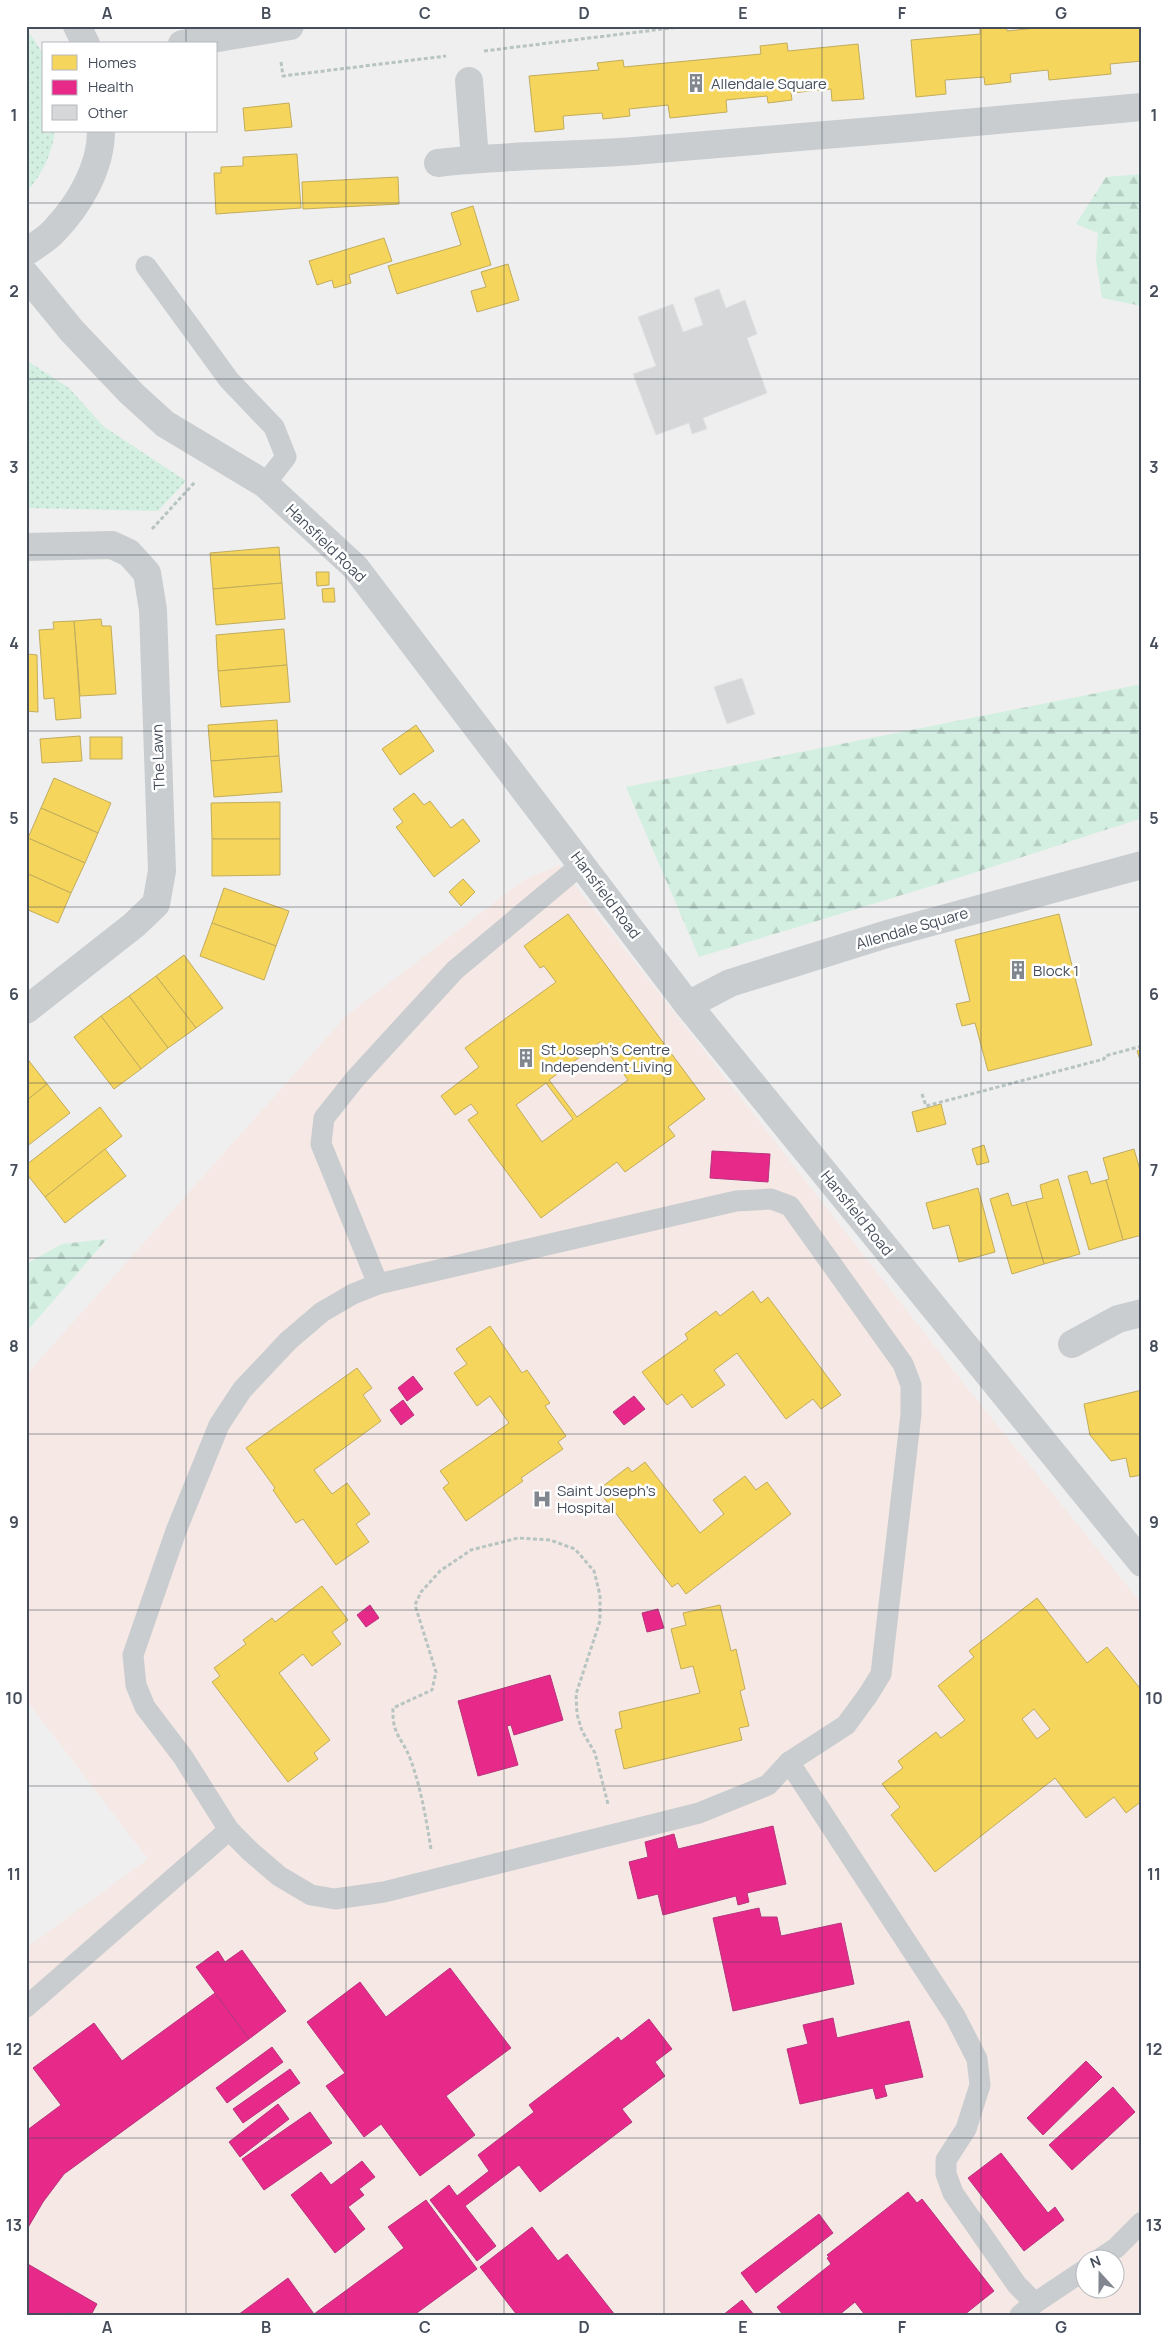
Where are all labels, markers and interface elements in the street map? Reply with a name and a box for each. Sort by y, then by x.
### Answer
text: A [102,2,113,24]
text: B [261,2,271,24]
text: C [419,2,431,24]
text: D [578,2,590,24]
text: E [738,2,748,24]
text: F [898,2,907,24]
text: G [1055,2,1067,24]
legend [42,42,218,132]
text: Homes [88,52,137,73]
building icon: Allendale Square [685,72,707,94]
place label: Allendale Square [711,73,827,94]
text: Health [88,76,134,97]
text: Other [88,102,129,123]
text: 1 [10,104,18,126]
text: 1 [1150,104,1158,126]
text: 2 [9,280,19,302]
text: 2 [1149,280,1159,302]
text: 3 [9,456,19,478]
text: 3 [1149,456,1159,478]
street label: Hansfield Road [281,499,371,587]
text: 4 [9,632,19,654]
text: 4 [1149,632,1159,654]
street label: The Lawn [146,724,170,790]
text: 5 [9,807,19,829]
text: 5 [1149,807,1159,829]
street label: Hansfield Road [566,847,646,943]
street label: Allendale Square [853,902,971,954]
building icon: Block 1 [1007,959,1029,981]
place label: Block 1 [1033,960,1079,981]
text: 6 [9,983,19,1005]
text: 6 [1149,983,1159,1005]
place label: St Joseph's Centre Independent Living [541,1039,673,1077]
building icon: St Joseph's Centre Independent Living [515,1047,537,1069]
text: 7 [10,1159,18,1181]
text: 7 [1150,1159,1158,1181]
street label: Hansfield Road [816,1166,898,1260]
text: 8 [9,1335,19,1357]
text: 8 [1149,1335,1159,1357]
place label: Saint Joseph's Hospital [557,1480,656,1518]
hospital icon: Saint Joseph's Hospital [531,1488,553,1510]
text: 9 [9,1511,19,1533]
text: 9 [1149,1511,1159,1533]
text: 10 [5,1687,23,1709]
text: 10 [1145,1687,1163,1709]
text: 11 [7,1863,21,1885]
text: 11 [1147,1863,1161,1885]
text: 12 [6,2038,22,2060]
text: 12 [1146,2038,1162,2060]
text: 13 [6,2214,22,2236]
text: 13 [1146,2214,1162,2236]
north arrow [1076,2248,1126,2298]
text: N [1087,2251,1103,2272]
text: A [102,2316,113,2338]
text: B [261,2316,271,2338]
text: C [419,2316,431,2338]
text: D [578,2316,590,2338]
text: E [738,2316,748,2338]
text: F [898,2316,907,2338]
text: G [1055,2316,1067,2338]

